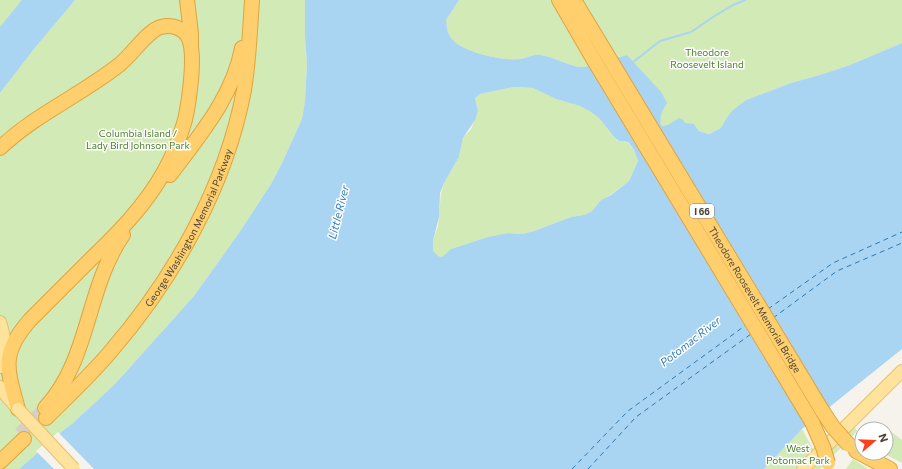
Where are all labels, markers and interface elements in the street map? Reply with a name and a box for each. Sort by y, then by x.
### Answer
park label: Theodore Roosevelt Island [670,46,744,70]
park label: Columbia Island / Lady Bird Johnson Park [86,127,190,151]
street label: George Washington Memorial Parkway [142,147,234,309]
water label: Little River [325,183,351,240]
road number: I 66 [690,204,714,218]
street label: Theodore Roosevelt Memorial Bridge [706,224,804,375]
water label: Potomac River [657,313,723,369]
north arrow [854,421,894,461]
text: N [876,432,891,444]
park label: West Potomac Park [766,442,830,466]

